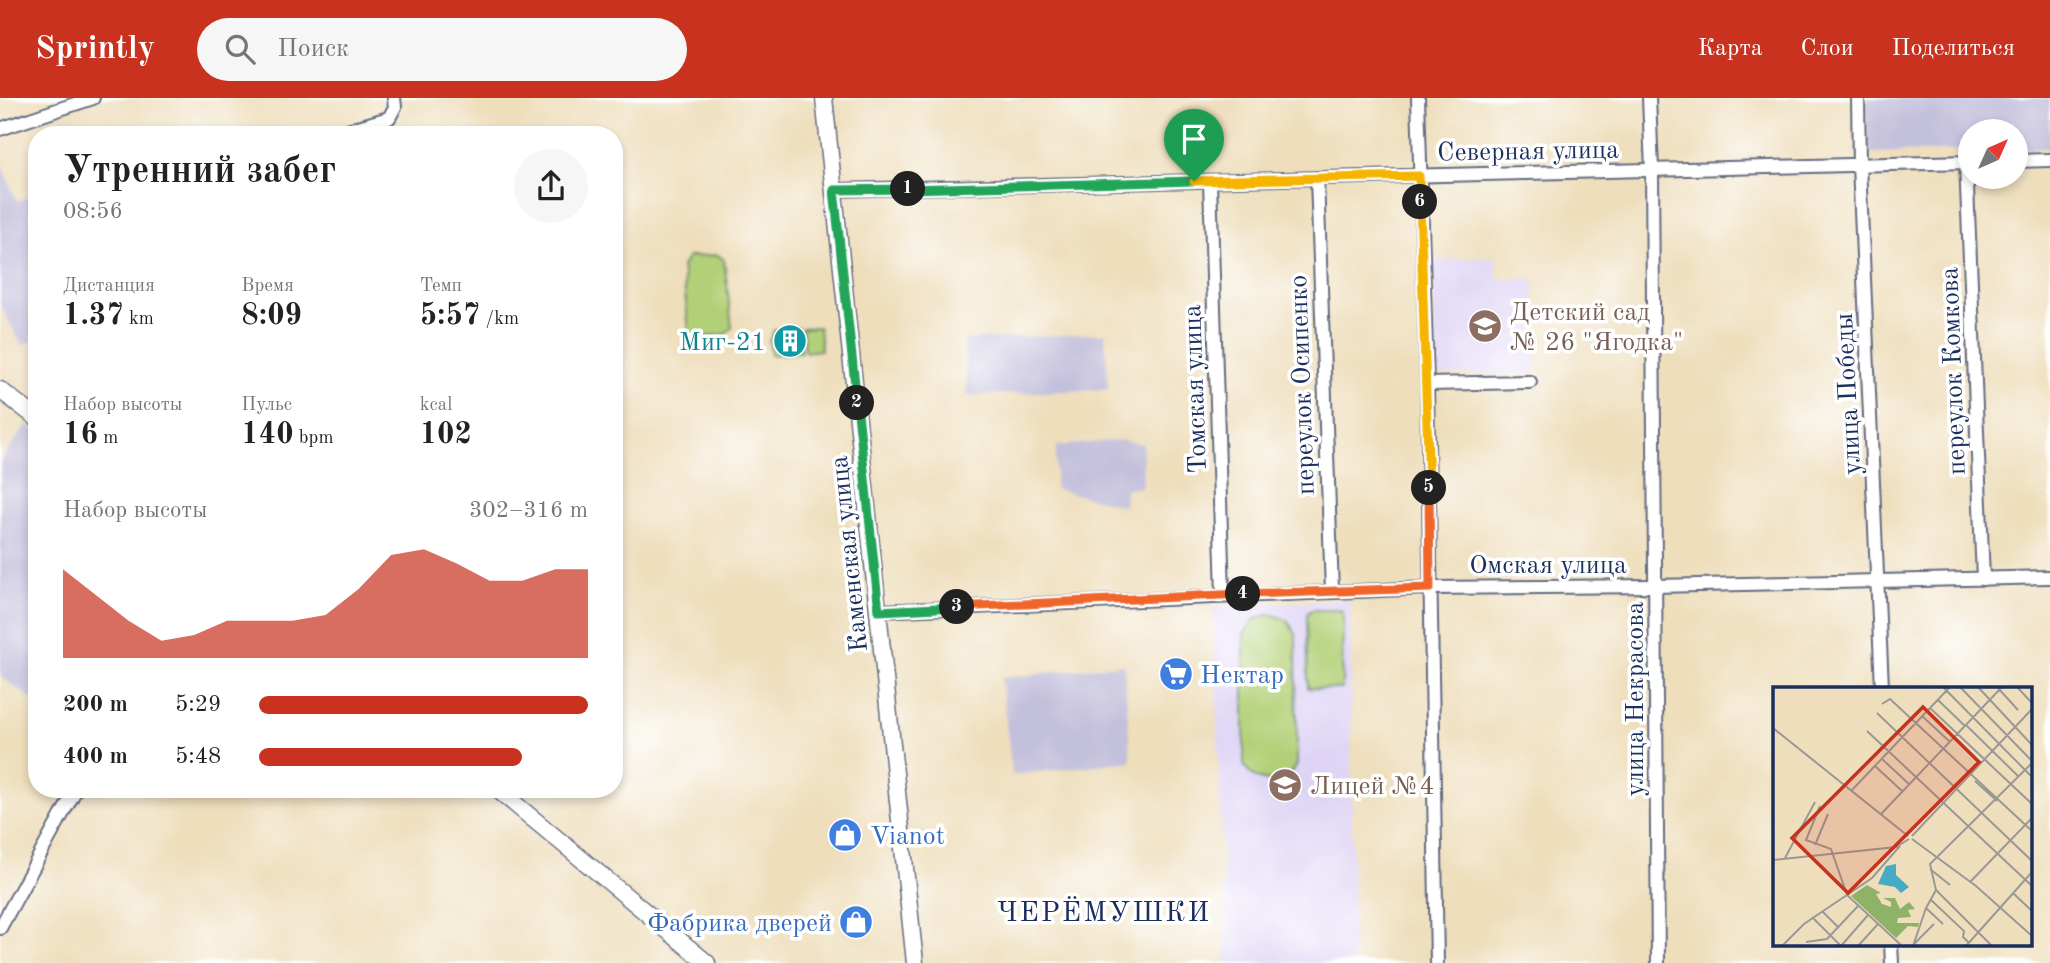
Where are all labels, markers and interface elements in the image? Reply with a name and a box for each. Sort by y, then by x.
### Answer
search box [197,18,687,81]
icon: search [221,30,259,68]
text: Sprintly [35,33,155,66]
text: Поиск [277,36,349,62]
text: Карта [1698,37,1763,61]
text: Слои [1801,37,1854,61]
text: Поделиться [1892,37,2015,61]
pin [1164,109,1224,181]
north arrow [1958,119,2028,189]
map controls [1958,119,2028,189]
icon: arrive [1175,120,1213,158]
street label: Северная улица [1437,137,1619,167]
button: share [514,149,588,223]
text: Утренний забег [63,153,336,191]
pin: 1 [890,172,926,206]
text: 1 [902,179,913,198]
pin: 6 [1402,184,1438,220]
text: 6 [1414,192,1425,211]
text: 08:56 [63,200,123,223]
street label: переулок Комкова [1937,266,1971,476]
street label: переулок Осипенко [1286,274,1320,495]
text: Дистанция [63,277,155,296]
text: Время [241,277,294,296]
text: Темп [420,277,462,296]
place label: Детский сад № 26 "Ягодка" [1510,300,1683,356]
text: 1.37 [63,301,124,331]
text: 8:09 [241,301,302,331]
text: 5:57 [420,301,480,331]
street label: Томская улица [1180,304,1212,474]
school or university icon: Детский сад № 26 "Ягодка" [1466,307,1504,345]
text: km [124,310,154,329]
text: /km [480,310,519,329]
street label: улица Победы [1832,312,1866,475]
building icon: Миг-21 [771,322,809,360]
place label: Миг-21 [679,330,766,356]
pin: 2 [840,386,874,420]
text: 2 [851,393,862,412]
text: Набор высоты [63,396,182,415]
text: Пульс [241,396,292,415]
text: kcal [420,396,452,415]
text: 16 [63,420,98,450]
text: 140 [241,420,294,450]
text: 102 [420,420,472,450]
text: m [98,429,118,448]
text: bpm [294,429,334,448]
street label: Каменская улица [827,454,873,653]
pin: 5 [1412,470,1446,506]
text: 5 [1423,478,1434,497]
text: Набор высоты [63,499,207,522]
text: 302–316 m [469,499,588,522]
street label: Омская улица [1469,553,1627,579]
pin: 4 [1226,576,1260,612]
text: 4 [1237,584,1248,603]
pin: 3 [940,589,974,624]
text: 3 [951,597,962,616]
street label: улица Некрасова [1623,601,1649,797]
supermarket icon: Нектар [1157,655,1195,693]
place label: Нектар [1200,663,1284,689]
inset map [1773,687,2032,946]
text: 200 m [63,693,128,716]
text: 5:29 [175,693,221,716]
text: 400 m [63,745,128,768]
text: 5:48 [175,745,221,768]
school or university icon: Лицей №4 [1266,766,1304,804]
place label: Лицей №4 [1310,774,1435,800]
shop icon: Vianot [826,816,864,854]
place label: Vianot [870,824,945,850]
district label: ЧЕРЁМУШКИ [997,896,1211,928]
shop icon: Фабрика дверей [837,903,875,941]
place label: Фабрика дверей [647,911,832,937]

